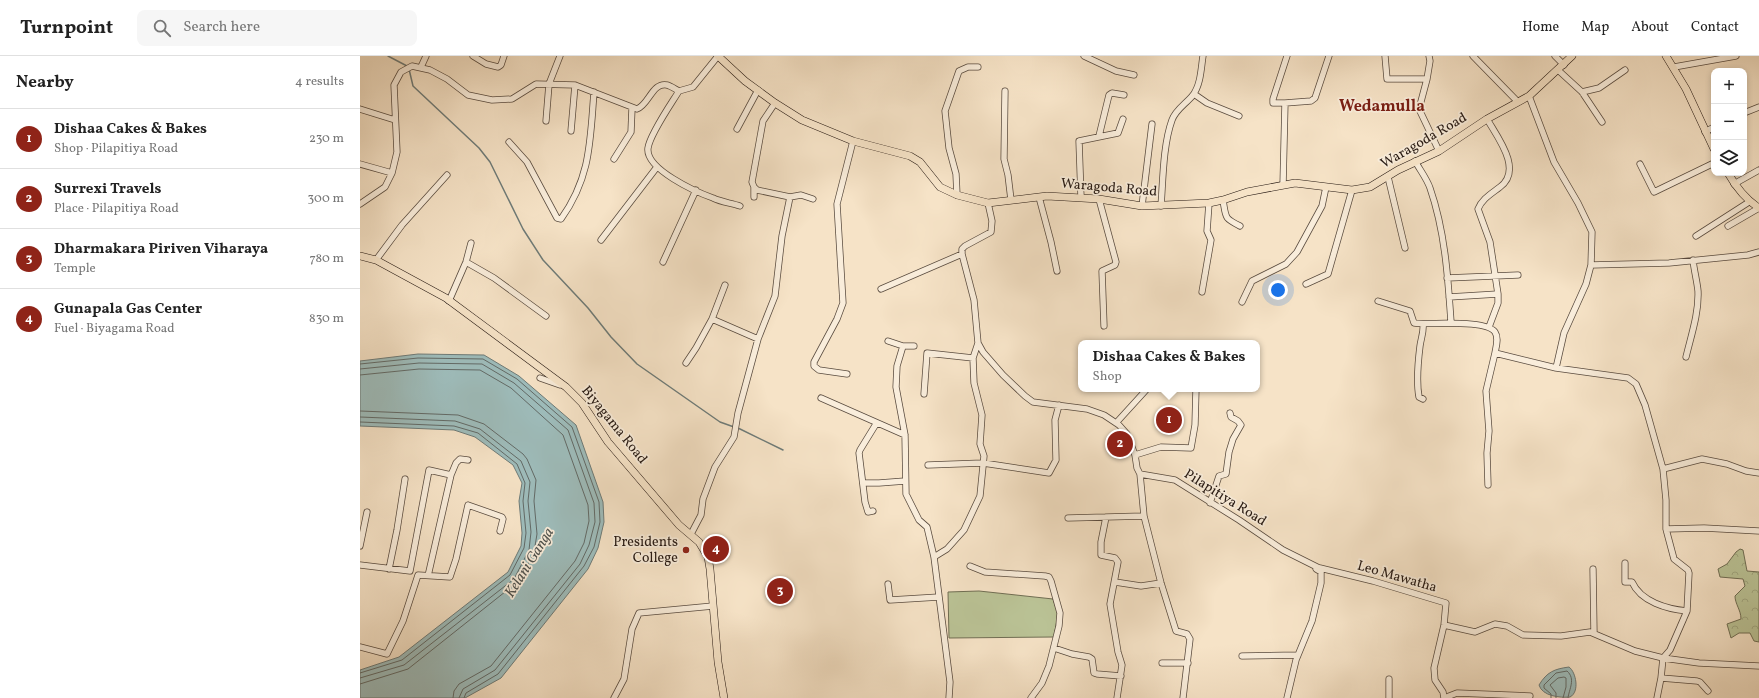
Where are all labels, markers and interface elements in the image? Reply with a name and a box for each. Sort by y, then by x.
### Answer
search box [137,10,417,46]
text: Turnpoint [20,15,113,41]
icon: search [151,17,173,39]
text: Search here [183,17,260,38]
text: Home [1522,18,1559,37]
text: Map [1581,18,1609,37]
text: About [1631,18,1669,37]
text: Contact [1691,18,1739,37]
map controls [1711,68,1747,176]
button: + [1711,68,1747,104]
text: Nearby [16,71,74,94]
text: 4 results [295,73,344,91]
district label: Wedamulla [1339,96,1425,118]
button: − [1711,104,1747,140]
street label: Waragoda Road [1377,109,1471,173]
text: Dishaa Cakes & Bakes [54,119,207,140]
text: 1 [26,130,32,148]
text: 230 m [309,130,344,148]
text: Shop · Pilapitiya Road [54,140,178,158]
button: layers [1711,140,1747,176]
street label: Waragoda Road [1060,174,1158,202]
text: Surrexi Travels [54,179,162,200]
text: 2 [26,190,32,208]
text: 300 m [308,190,344,208]
text: Place · Pilapitiya Road [54,200,179,218]
text: Dharmakara Piriven Viharaya [54,239,268,260]
text: 3 [26,250,32,268]
text: 780 m [310,250,344,268]
text: Temple [54,260,96,278]
your location [1268,280,1288,300]
text: Gunapala Gas Center [54,299,202,320]
text: 4 [25,310,33,328]
text: 830 m [309,310,344,328]
text: Fuel · Biyagama Road [54,320,175,338]
popup [1078,340,1260,392]
text: Dishaa Cakes & Bakes [1092,347,1246,368]
text: Shop [1092,368,1122,386]
street label: Biyagama Road [577,382,651,468]
pin: 1 [1156,405,1182,435]
pin: 2 [1107,429,1133,459]
street label: Pilapitiya Road [1180,465,1270,531]
water label: Kelani Ganga [500,524,560,602]
place label: Presidents College [613,533,678,568]
pin: 4 [703,534,729,564]
marker: Presidents College [681,545,691,555]
street label: Leo Mawatha [1355,557,1439,597]
pin: 3 [767,576,793,606]

